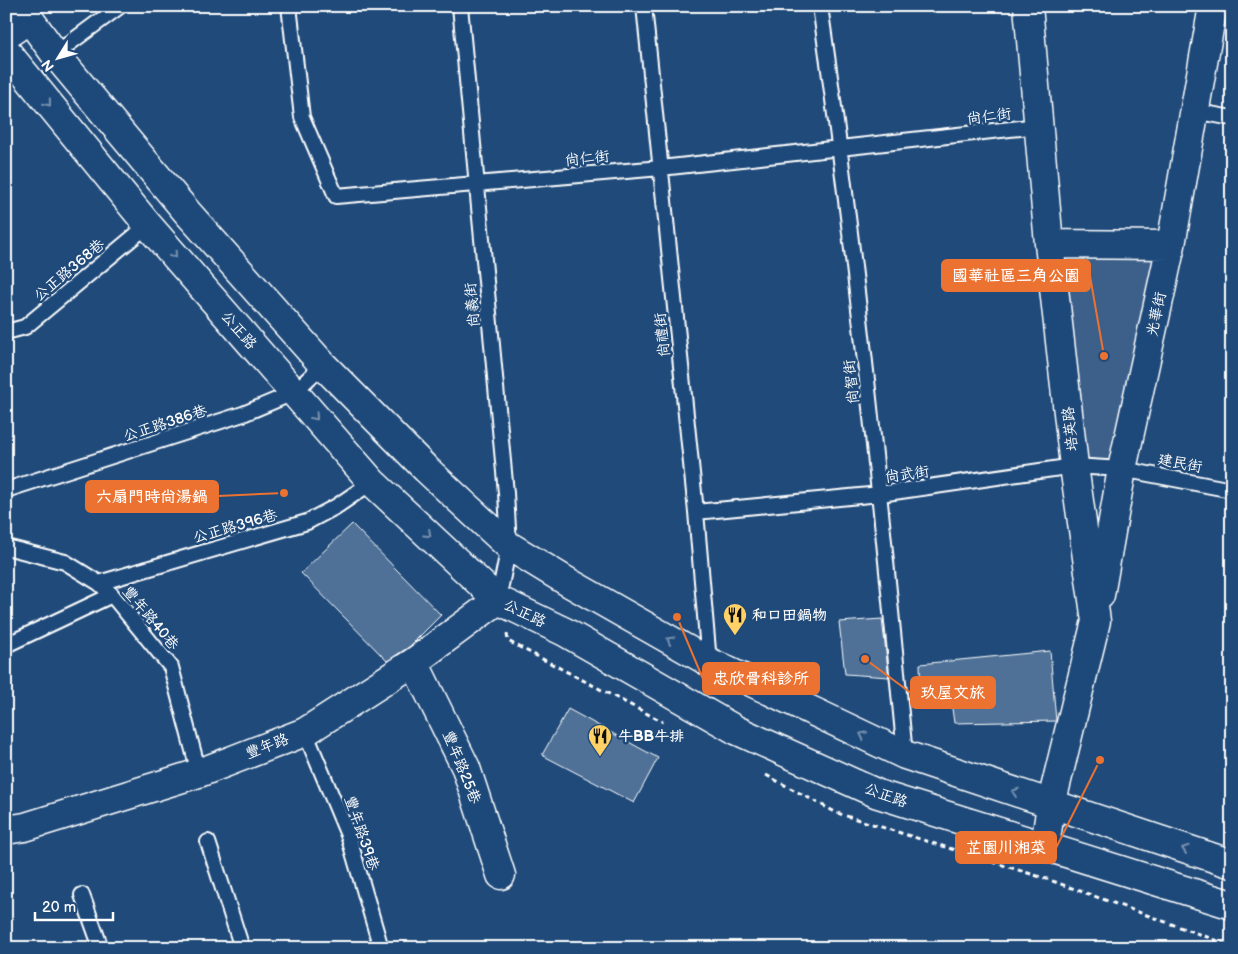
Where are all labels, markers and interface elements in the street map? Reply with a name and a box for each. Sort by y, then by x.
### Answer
north arrow [32,32,82,82]
text: N [38,56,58,75]
one-way arrow [43,97,51,106]
street label: 尚仁街 [966,104,1013,129]
street label: 尚仁街 [564,147,610,170]
street label: 公正路368巷 [30,235,109,306]
one-way arrow [168,250,177,259]
callout: 國華社區三角公園 [942,260,1090,291]
text: 國華社區三角公園 [952,267,1080,286]
street label: 尚義街 [461,282,484,328]
street label: 光華街 [1143,290,1170,338]
street label: 公正路 [217,307,261,354]
street label: 尚禮街 [651,312,674,358]
street label: 尚智街 [840,359,863,405]
street label: 公正路386巷 [121,401,210,446]
street label: 培英路 [1059,406,1082,452]
one-way arrow [309,412,318,421]
street label: 建民街 [1156,450,1204,477]
street label: 尚武街 [883,462,931,487]
callout: 六扇門時尚湯鍋 [86,481,218,512]
text: 六扇門時尚湯鍋 [96,488,208,507]
street label: 公正路396巷 [191,505,280,548]
one-way arrow [422,528,431,537]
street label: 豐年路40巷 [118,582,183,654]
street label: 公正路 [500,595,549,632]
restaurant icon: 和口田鍋物 [722,602,748,636]
place label: 和口田鍋物 [752,606,827,625]
one-way arrow [667,636,676,646]
callout: 忠欣骨科診所 [703,663,819,694]
text: 忠欣骨科診所 [713,670,809,689]
callout: 玖屋文旅 [911,677,995,708]
text: 玖屋文旅 [921,684,986,703]
restaurant icon: 牛BB牛排 [587,723,613,757]
place label: 牛BB牛排 [618,727,684,746]
street label: 豐年路25巷 [438,728,485,807]
street label: 豐年路 [243,730,292,763]
one-way arrow [859,731,868,741]
street label: 公正路 [861,779,910,812]
one-way arrow [1011,788,1019,798]
street label: 豐年路39巷 [340,793,383,873]
callout: 芷園川湘菜 [956,832,1056,863]
text: 芷園川湘菜 [966,839,1046,858]
one-way arrow [1182,845,1190,855]
scale bar [35,889,112,921]
text: 20 m [42,898,76,917]

